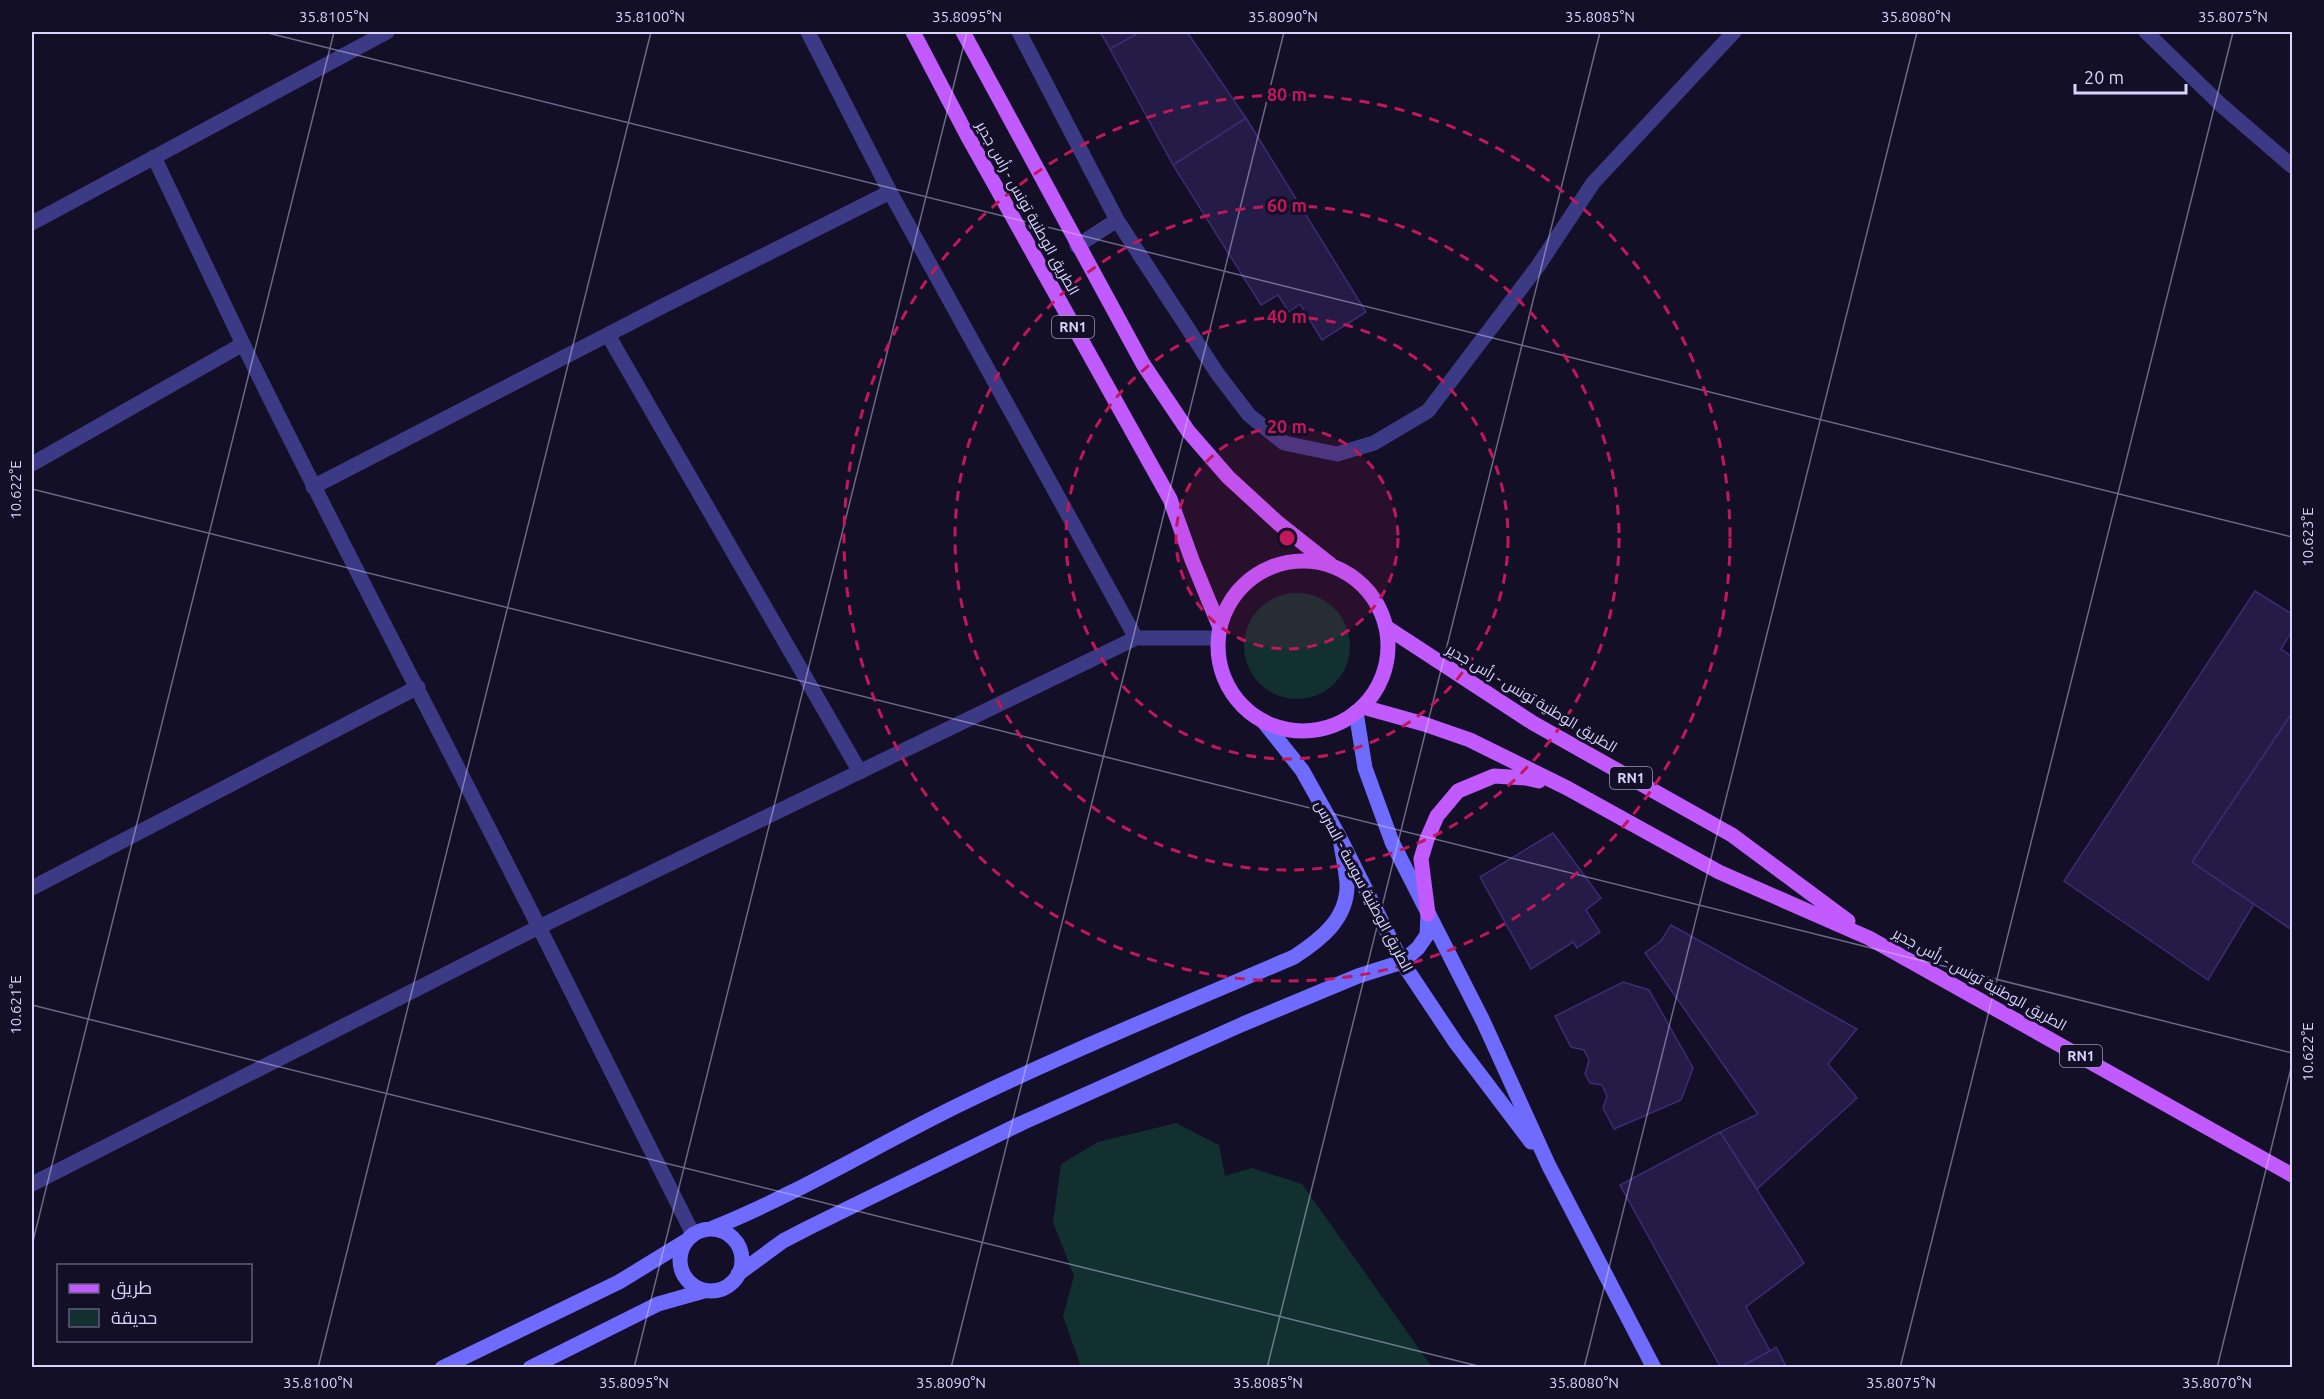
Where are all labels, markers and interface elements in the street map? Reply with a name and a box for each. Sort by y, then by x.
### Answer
text: 35.8105°N [299,8,369,25]
text: 35.8100°N [615,8,685,25]
text: 35.8095°N [932,8,1002,25]
text: 35.8090°N [1248,8,1318,25]
text: 35.8085°N [1565,8,1635,25]
text: 35.8080°N [1881,8,1951,25]
text: 35.8075°N [2198,8,2268,25]
scale bar [2075,57,2186,95]
text: 20 m [2084,67,2124,87]
text: 80 m [1267,84,1307,104]
street label: الطريق الوطنية تونس - رأس جدير [971,117,1084,299]
text: 60 m [1267,195,1307,215]
text: 40 m [1267,306,1307,326]
road number: RN1 [1052,316,1094,338]
text: 20 m [1267,416,1307,436]
text: 10.622°E [7,460,24,520]
text: 10.623°E [2299,507,2316,567]
centre of rings [1277,528,1297,548]
street label: الطريق الوطنية تونس - رأس جدير [1442,639,1621,757]
road number: RN1 [1610,767,1652,789]
street label: الطريق الوطنية سوسة - السرس [1310,797,1417,976]
street label: الطريق الوطنية تونس - رأس جدير [1888,923,2070,1036]
text: 10.621°E [7,975,24,1035]
text: 10.622°E [2299,1022,2316,1082]
road number: RN1 [2060,1045,2102,1067]
legend [57,1264,252,1342]
text: طريق [111,1277,152,1300]
text: حديقة [111,1307,157,1327]
text: 35.8100°N [283,1374,353,1391]
text: 35.8095°N [599,1374,669,1391]
text: 35.8090°N [916,1374,986,1391]
text: 35.8085°N [1233,1374,1303,1391]
text: 35.8080°N [1549,1374,1619,1391]
text: 35.8075°N [1866,1374,1936,1391]
text: 35.8070°N [2182,1374,2252,1391]

